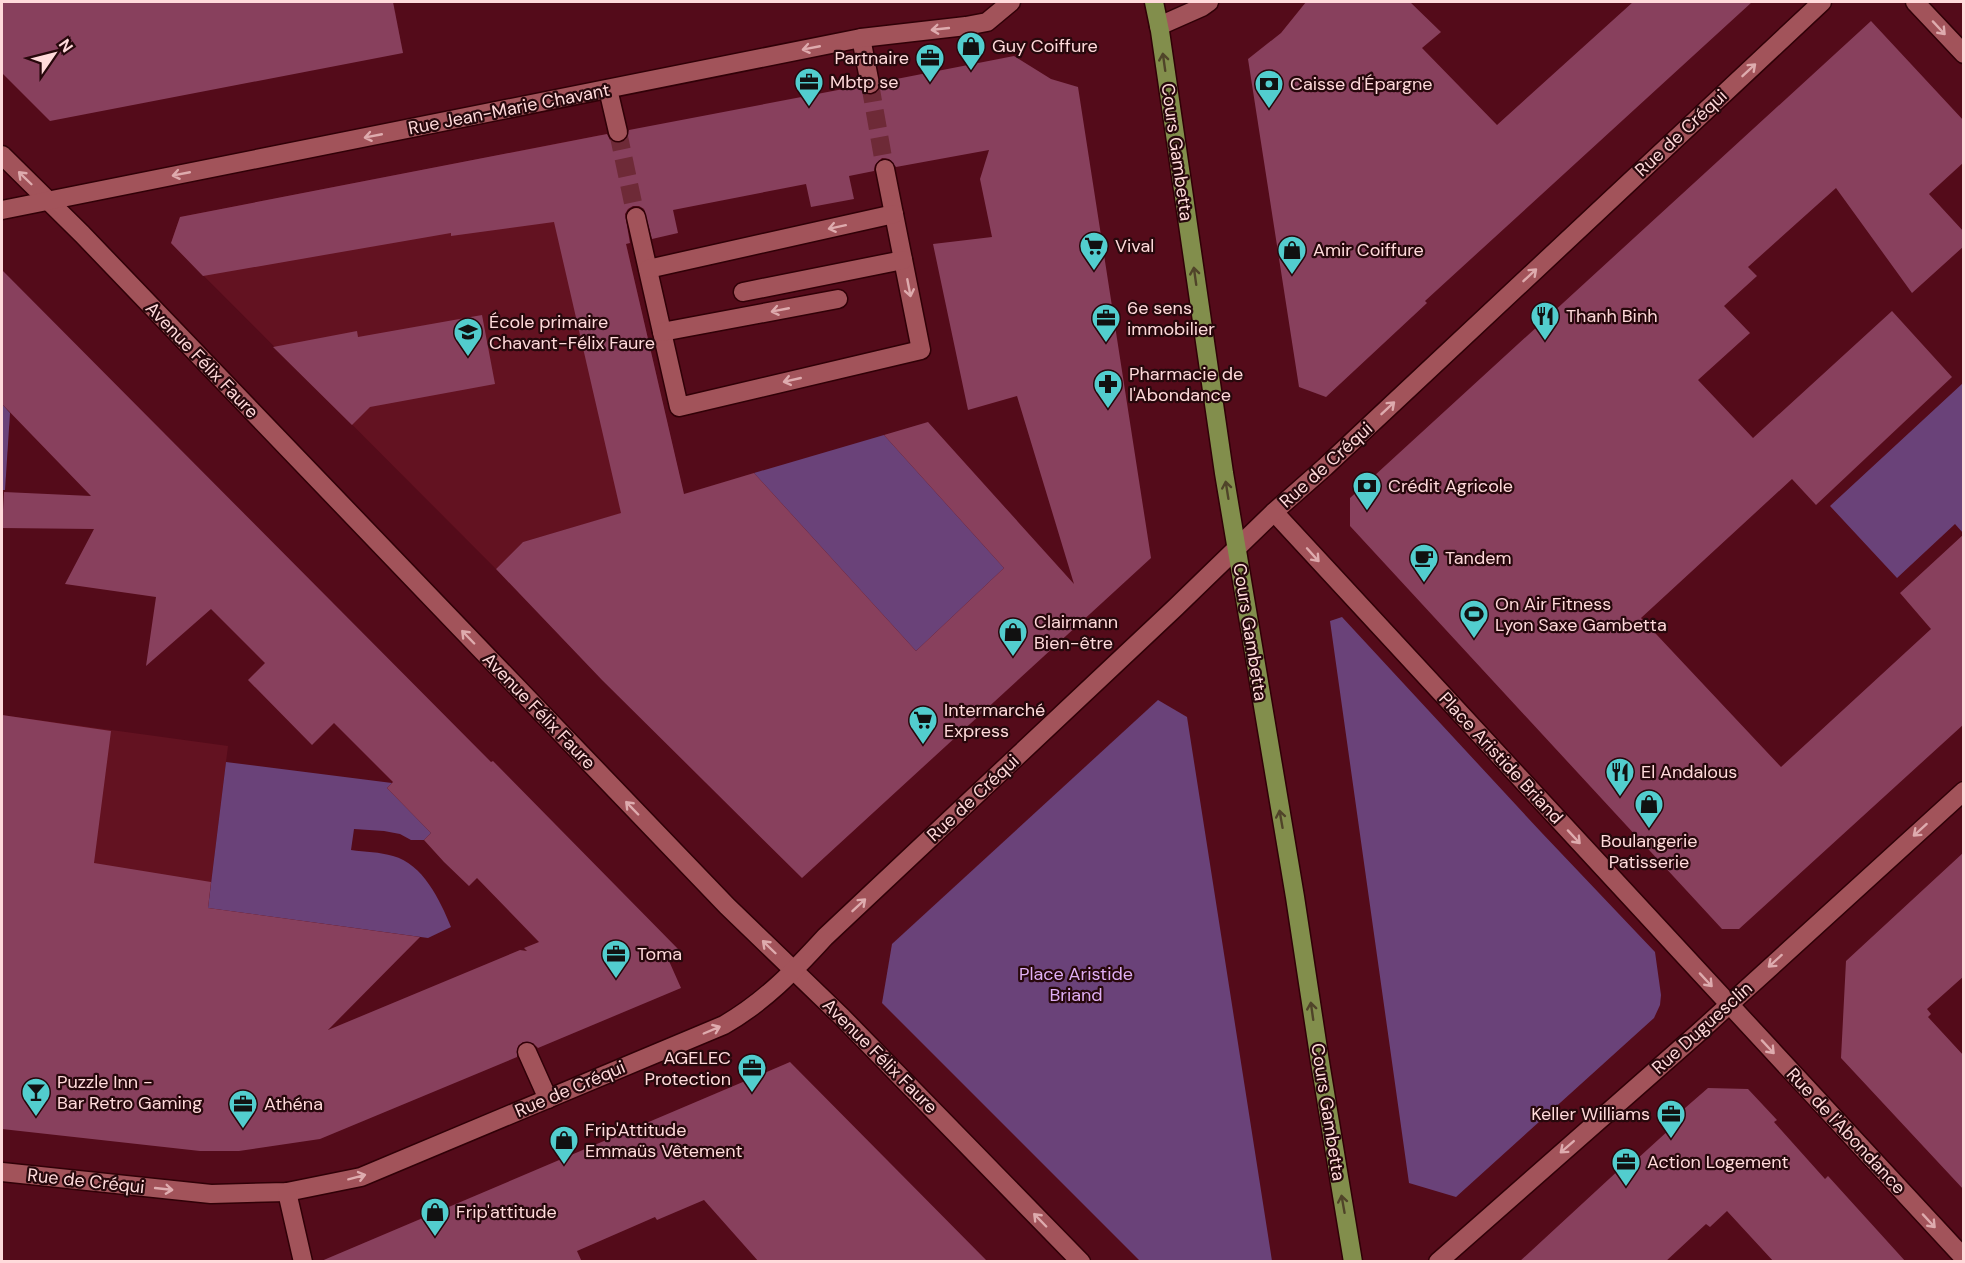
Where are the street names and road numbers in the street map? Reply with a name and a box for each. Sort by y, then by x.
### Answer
street label: Rue Jean-Marie Chavant [406,78,612,140]
street label: Cours Gambetta [1155,82,1199,222]
street label: Rue de Créqui [1630,84,1732,182]
street label: Avenue Félix Faure [140,297,264,423]
street label: Rue de Créqui [1274,417,1378,513]
street label: Cours Gambetta [1227,562,1273,702]
street label: Avenue Félix Faure [477,648,601,774]
street label: Place Aristide Briand [1434,687,1568,829]
street label: Rue de Créqui [922,749,1024,847]
street label: Rue Duguesclin [1647,976,1757,1080]
street label: Avenue Félix Faure [817,993,943,1119]
street label: Cours Gambetta [1305,1042,1351,1182]
street label: Rue de Créqui [511,1055,629,1123]
street label: Rue de l'Abondance [1781,1063,1911,1199]
street label: Rue de Créqui [26,1163,146,1199]

